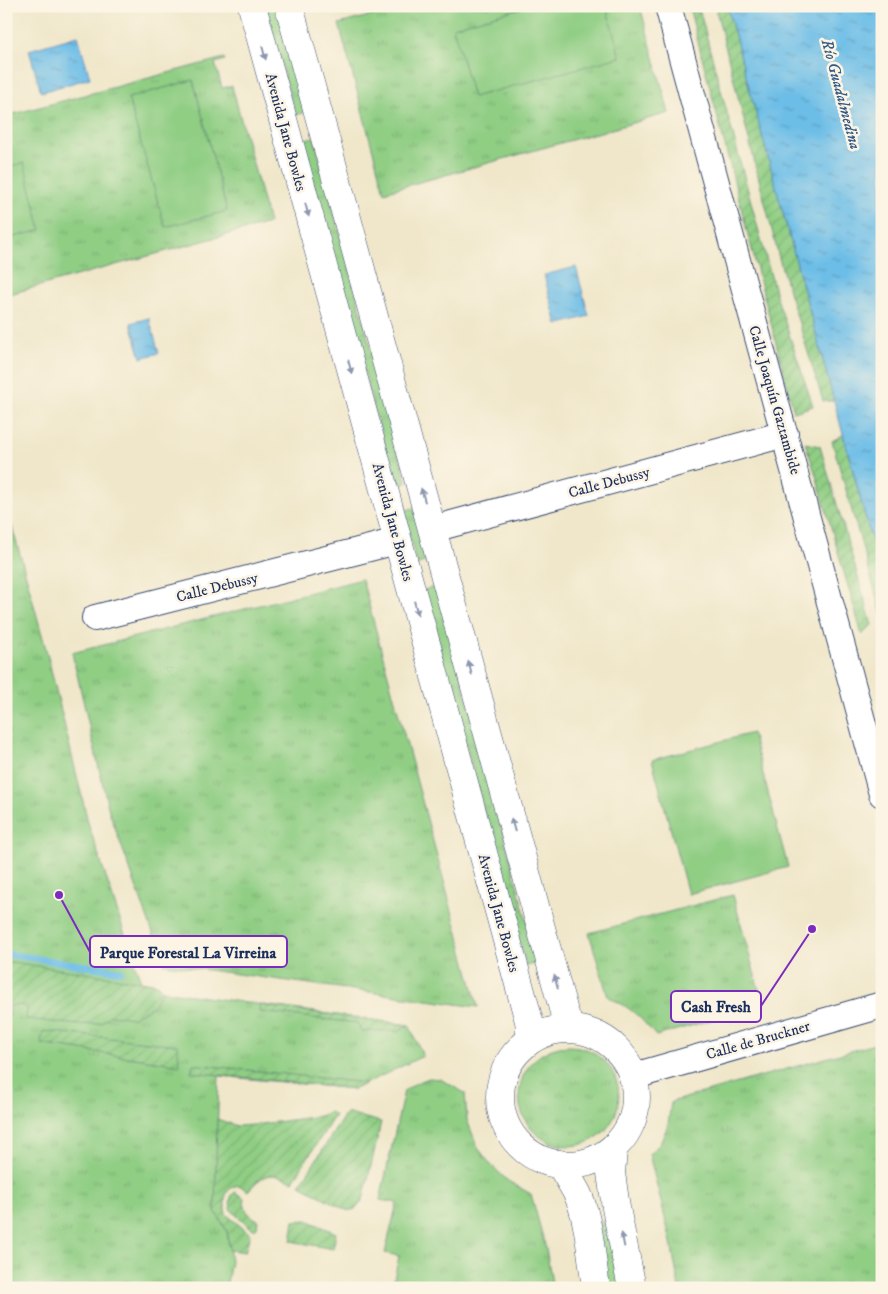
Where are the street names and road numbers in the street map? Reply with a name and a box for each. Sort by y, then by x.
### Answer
street label: Avenida Jane Bowles [261,71,310,193]
street label: Calle Joaquín Gaztambide [744,323,805,477]
street label: Avenida Jane Bowles [368,461,417,583]
street label: Calle Debussy [566,462,653,502]
street label: Calle Debussy [174,568,261,607]
street label: Avenida Jane Bowles [474,852,523,974]
street label: Calle de Bruckner [704,1016,813,1064]

